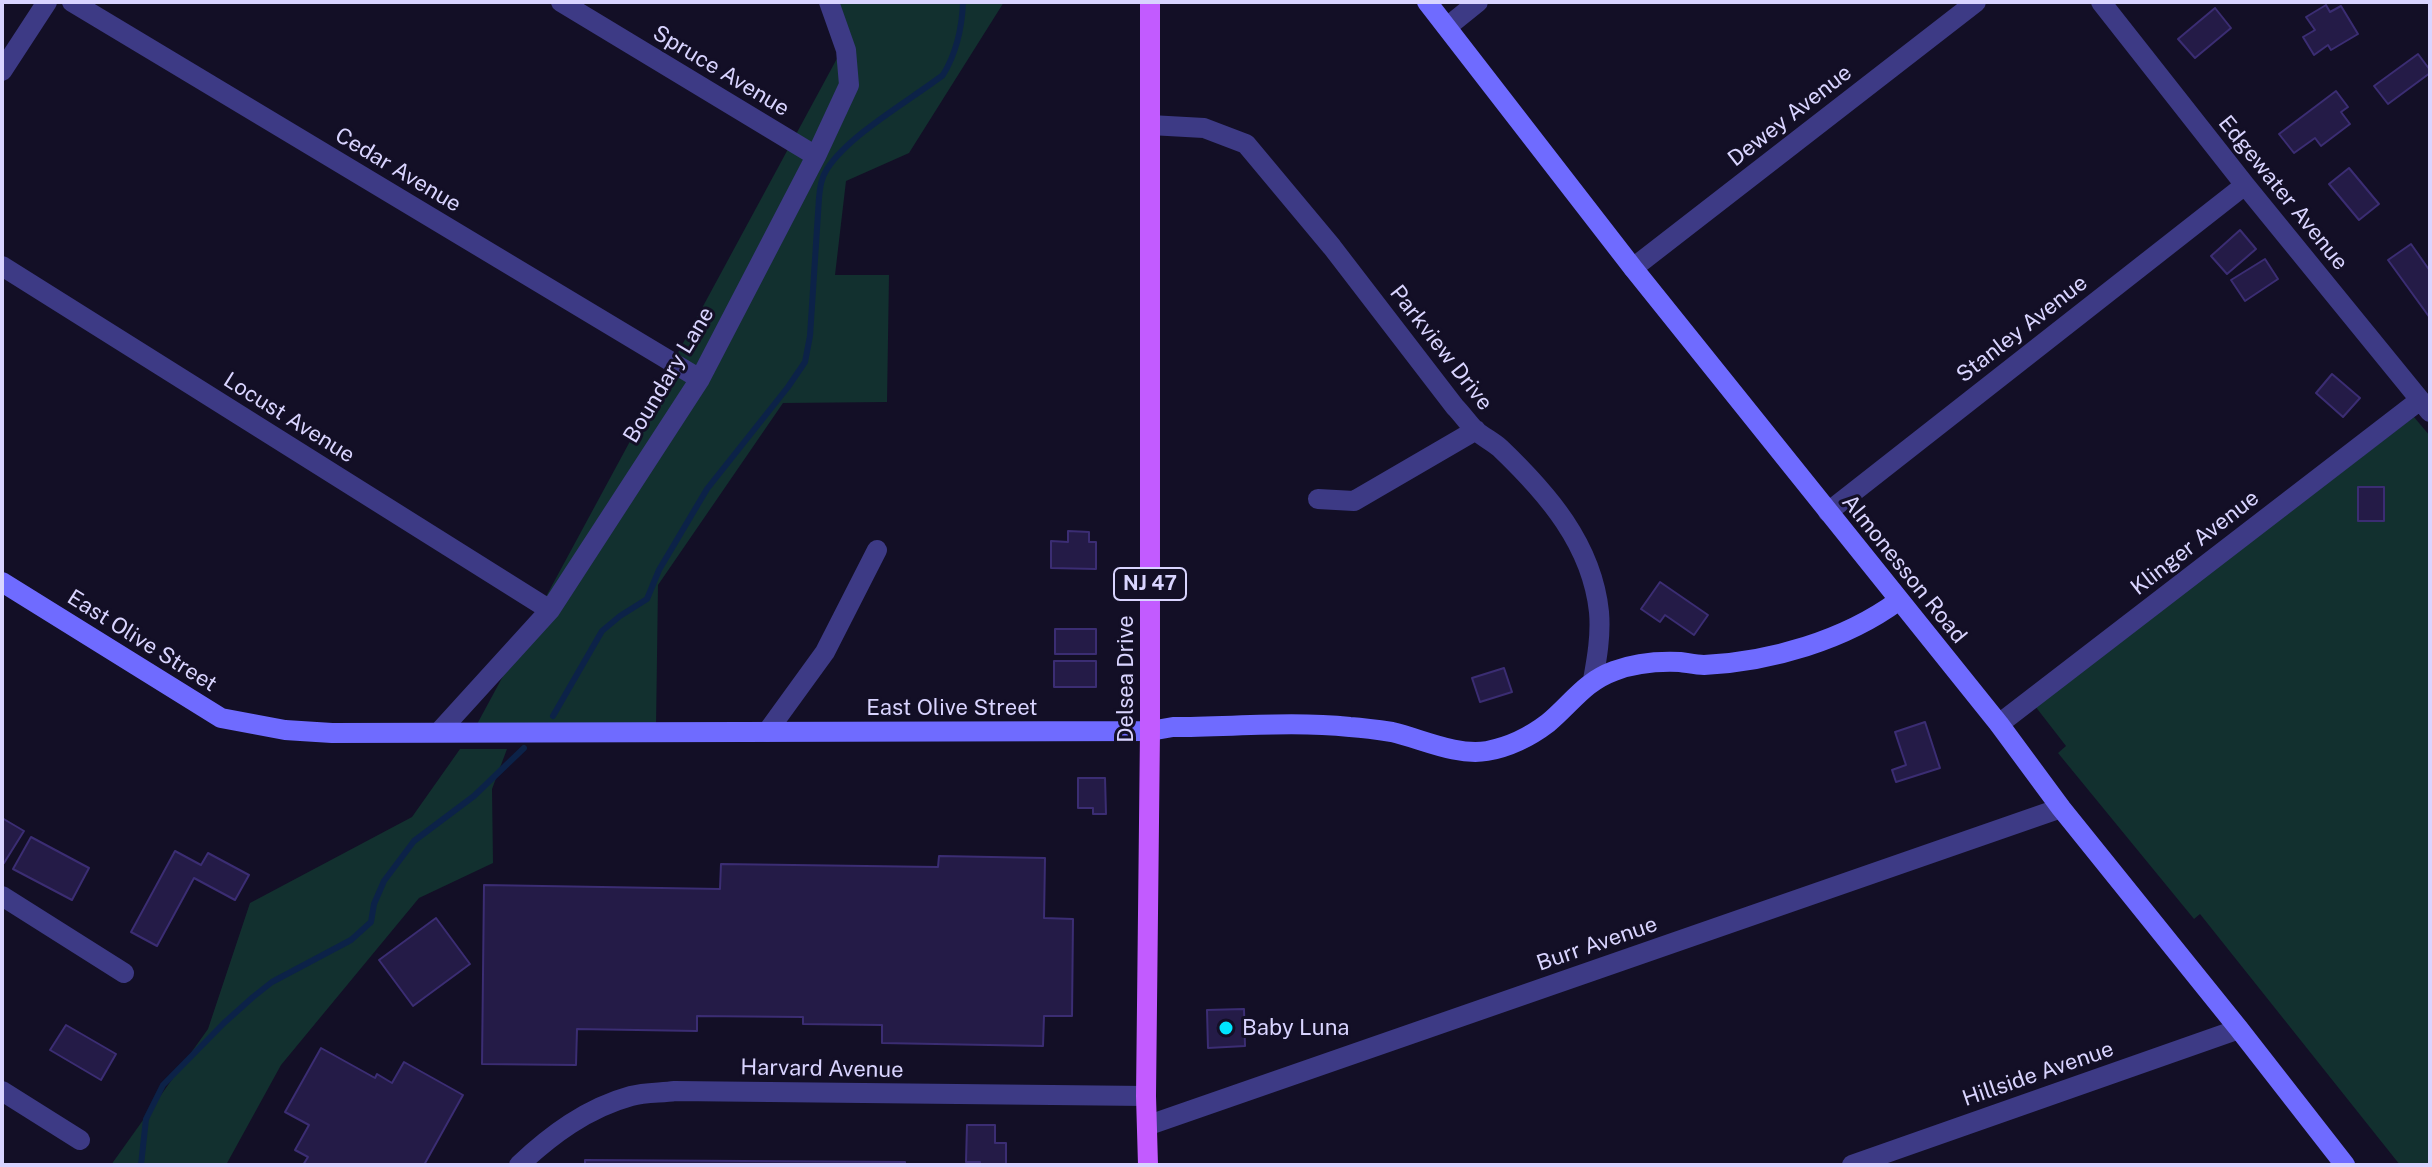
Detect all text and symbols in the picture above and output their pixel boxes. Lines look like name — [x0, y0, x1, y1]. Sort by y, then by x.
street label: Spruce Avenue — [648, 20, 794, 122]
street label: Dewey Avenue — [1723, 60, 1857, 172]
street label: Edgewater Avenue — [2213, 110, 2353, 276]
street label: Cedar Avenue — [330, 122, 466, 218]
street label: Stanley Avenue — [1951, 270, 2093, 388]
street label: Parkview Drive — [1384, 280, 1498, 416]
street label: Boundary Lane — [618, 302, 720, 448]
street label: Locust Avenue — [219, 367, 359, 469]
street label: Klinger Avenue — [2126, 485, 2264, 601]
street label: Almonesson Road — [1836, 489, 1972, 649]
road number: NJ 47 — [1114, 568, 1186, 600]
street label: East Olive Street — [62, 584, 222, 698]
street label: Delsea Drive — [1113, 615, 1139, 743]
street label: East Olive Street — [866, 695, 1038, 721]
street label: Burr Avenue — [1533, 911, 1661, 977]
place label: Baby Luna — [1242, 1015, 1349, 1041]
marker: Baby Luna — [1217, 1019, 1235, 1037]
street label: Hillside Avenue — [1959, 1036, 2117, 1112]
street label: Harvard Avenue — [740, 1054, 904, 1084]

